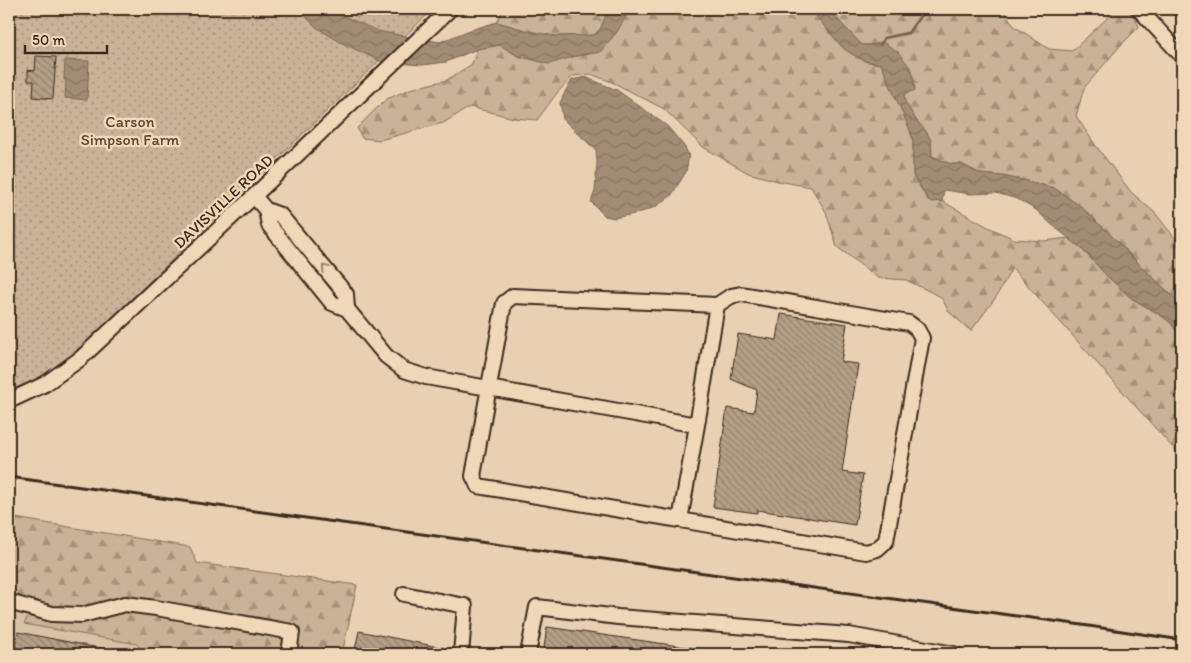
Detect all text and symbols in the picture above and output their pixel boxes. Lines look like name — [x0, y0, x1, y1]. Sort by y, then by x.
scale bar — [25, 22, 108, 54]
text: 50 m — [32, 31, 65, 49]
park label: Carson Simpson Farm — [81, 112, 180, 149]
street label: DAVISVILLE ROAD — [170, 150, 277, 252]
one-way arrow — [322, 265, 330, 274]

